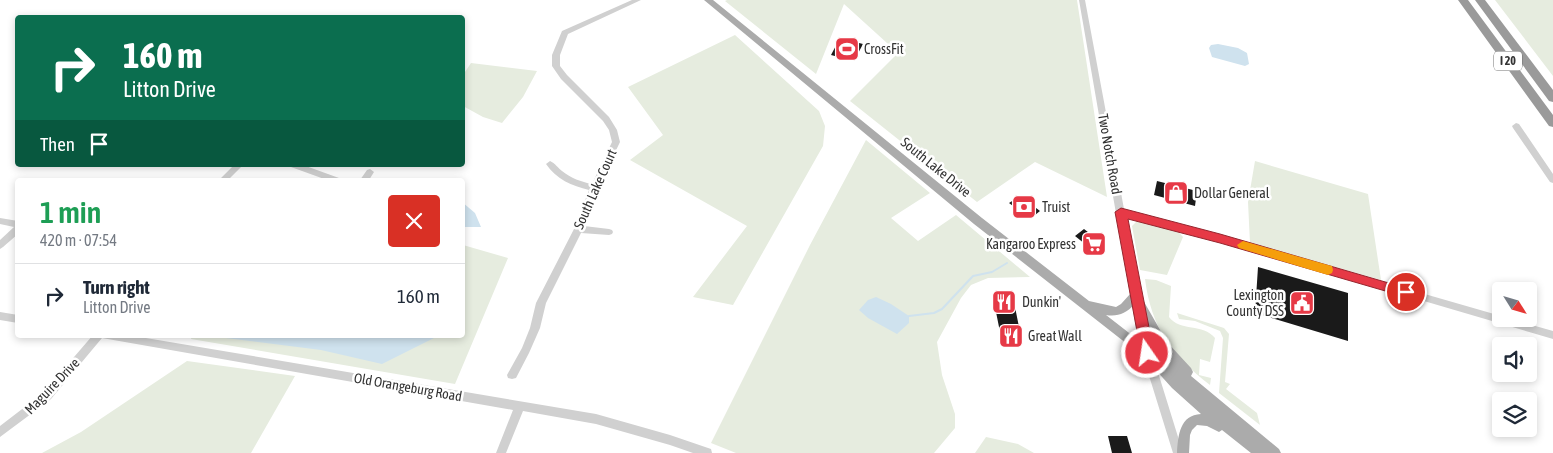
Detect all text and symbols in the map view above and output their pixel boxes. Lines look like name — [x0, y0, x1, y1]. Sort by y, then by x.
icon: right — [40, 35, 105, 100]
text: 160 m — [123, 35, 202, 75]
sports icon: CrossFit — [834, 36, 860, 62]
place label: CrossFit — [864, 41, 904, 57]
road number: I 20 — [1494, 51, 1522, 70]
text: Litton Drive — [123, 76, 216, 102]
street label: Two Notch Road — [1095, 112, 1125, 196]
icon: arrive — [85, 130, 113, 158]
text: Then — [40, 133, 75, 155]
street label: South Lake Drive — [898, 134, 974, 200]
street label: South Lake Court — [570, 147, 620, 231]
shop icon: Dollar General — [1163, 180, 1189, 206]
place label: Dollar General — [1194, 185, 1270, 201]
bank icon: Truist — [1011, 194, 1037, 220]
text: 1 min — [40, 195, 101, 229]
button: close — [388, 195, 440, 247]
place label: Truist — [1042, 199, 1070, 215]
text: 420 m · 07:54 — [40, 231, 117, 249]
supermarket icon: Kangaroo Express — [1081, 231, 1107, 257]
place label: Kangaroo Express — [986, 236, 1076, 252]
pin — [1385, 271, 1427, 313]
text: Turn right — [83, 276, 150, 298]
icon: arrive — [1392, 278, 1420, 306]
icon: right — [40, 282, 68, 310]
north arrow — [1492, 282, 1538, 328]
map controls — [1492, 282, 1537, 437]
text: 160 m — [397, 285, 440, 307]
place label: Lexington County DSS — [1226, 287, 1284, 319]
restaurant icon: Dunkin' — [991, 289, 1017, 315]
public building icon: Lexington County DSS — [1289, 290, 1315, 316]
place label: Dunkin' — [1022, 294, 1061, 310]
text: Litton Drive — [83, 298, 150, 316]
restaurant icon: Great Wall — [998, 323, 1024, 349]
position arrow — [1120, 326, 1172, 378]
place label: Great Wall — [1028, 328, 1082, 344]
button: sound — [1492, 337, 1537, 382]
street label: Maguire Drive — [21, 355, 83, 417]
street label: Old Orangeburg Road — [353, 370, 463, 404]
button: layers — [1492, 392, 1537, 437]

